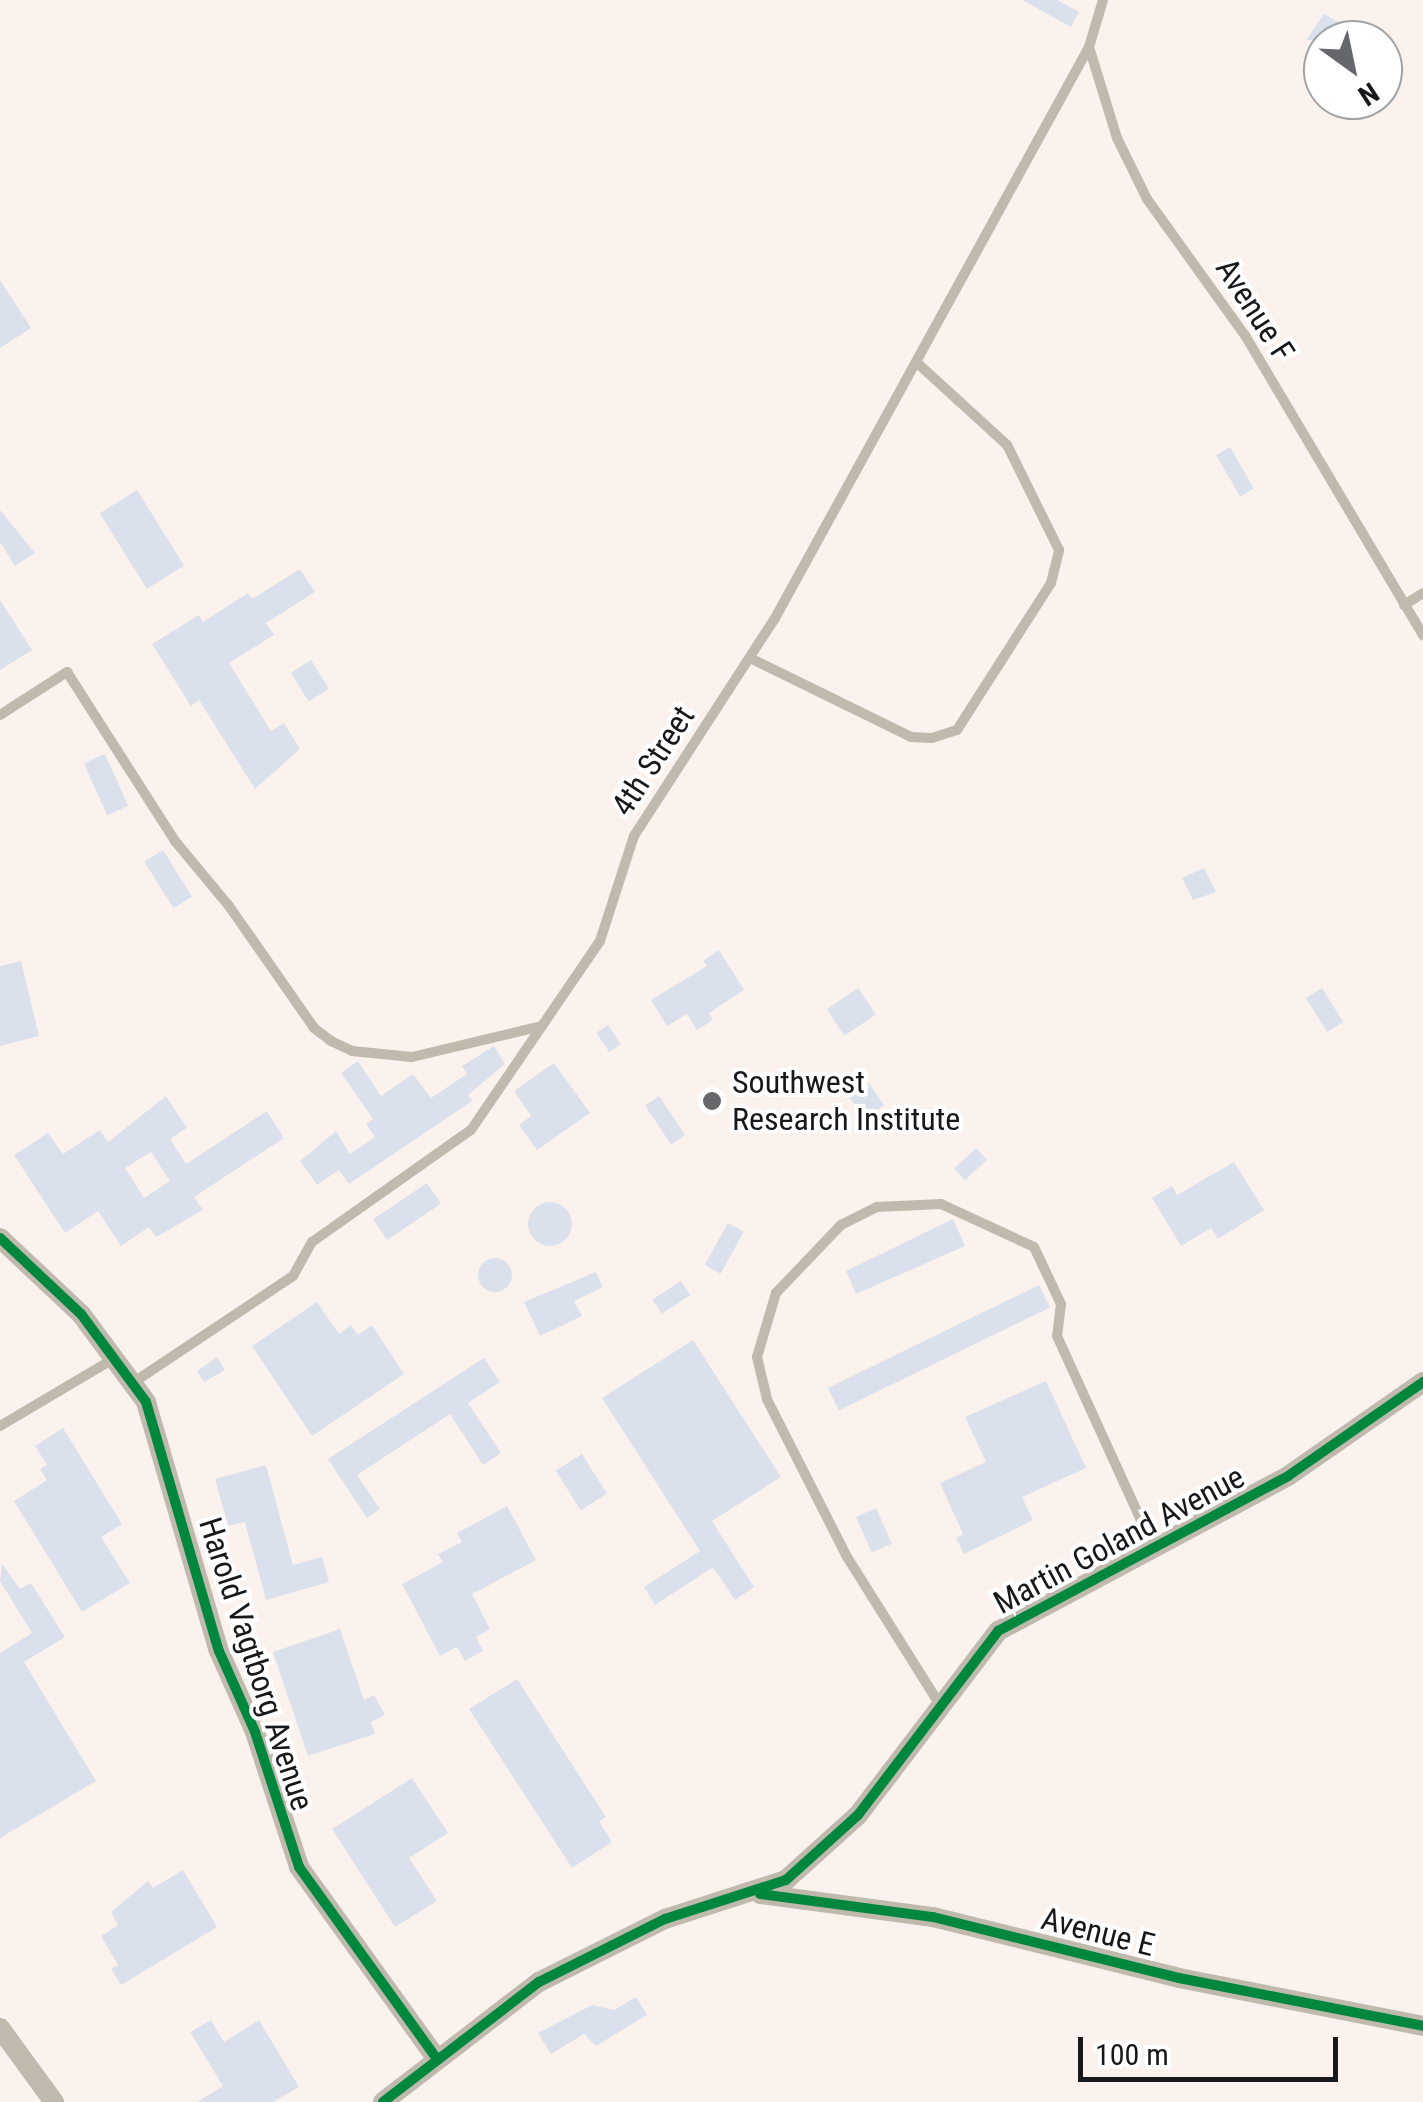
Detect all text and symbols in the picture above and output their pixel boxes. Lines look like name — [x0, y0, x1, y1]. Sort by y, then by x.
north arrow — [1303, 20, 1403, 120]
text: N — [1352, 75, 1385, 112]
street label: Avenue F — [1208, 251, 1302, 369]
street label: 4th Street — [603, 699, 703, 823]
place label: Southwest Research Institute — [732, 1064, 960, 1139]
marker: Southwest Research Institute — [701, 1090, 723, 1112]
street label: Martin Goland Avenue — [987, 1458, 1251, 1622]
street label: Harold Vagtborg Avenue — [191, 1513, 321, 1815]
street label: Avenue E — [1037, 1899, 1159, 1965]
scale bar — [1083, 2017, 1343, 2079]
text: 100 m — [1095, 2037, 1169, 2072]

